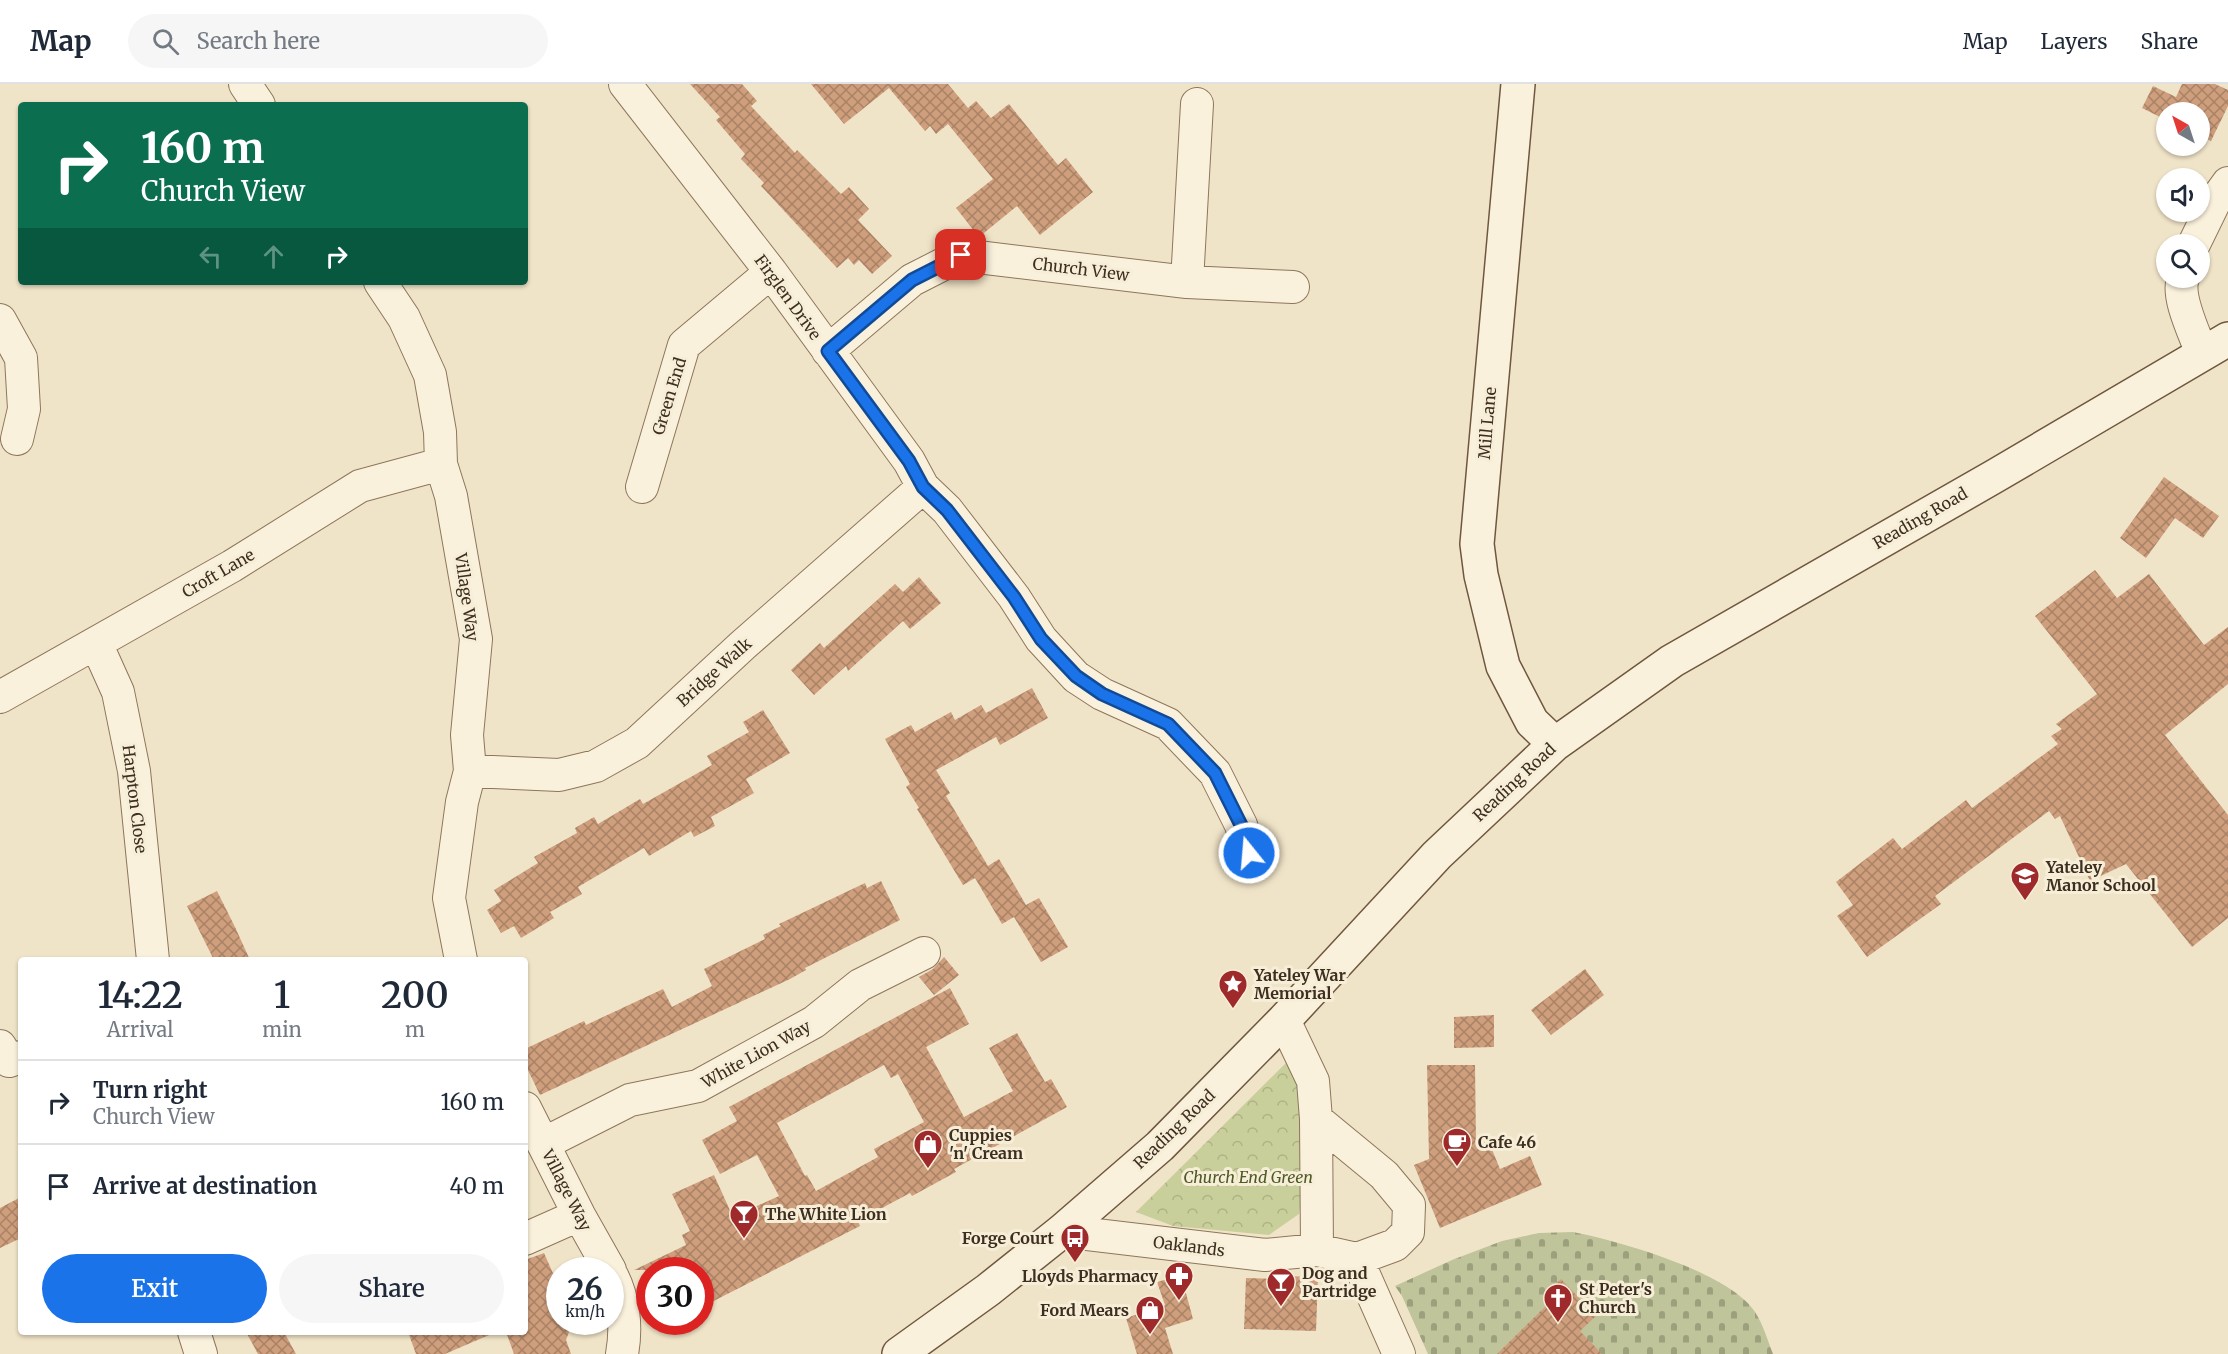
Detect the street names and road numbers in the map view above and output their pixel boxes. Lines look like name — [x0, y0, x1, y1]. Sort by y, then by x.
street label: Firglen Drive — [750, 251, 826, 343]
street label: Church View — [1032, 253, 1131, 285]
street label: Green End — [648, 355, 690, 437]
street label: Mill Lane — [1474, 386, 1500, 460]
street label: Reading Road — [1869, 483, 1971, 553]
street label: Croft Lane — [178, 544, 258, 602]
street label: Village Way — [451, 551, 483, 643]
street label: Bridge Walk — [673, 633, 756, 711]
street label: Reading Road — [1469, 738, 1560, 825]
street label: Harpton Close — [118, 744, 152, 854]
street label: White Lion Way — [697, 1016, 815, 1093]
street label: Reading Road — [1129, 1085, 1219, 1173]
street label: Village Way — [537, 1145, 596, 1235]
street label: Oaklands — [1152, 1232, 1226, 1260]

